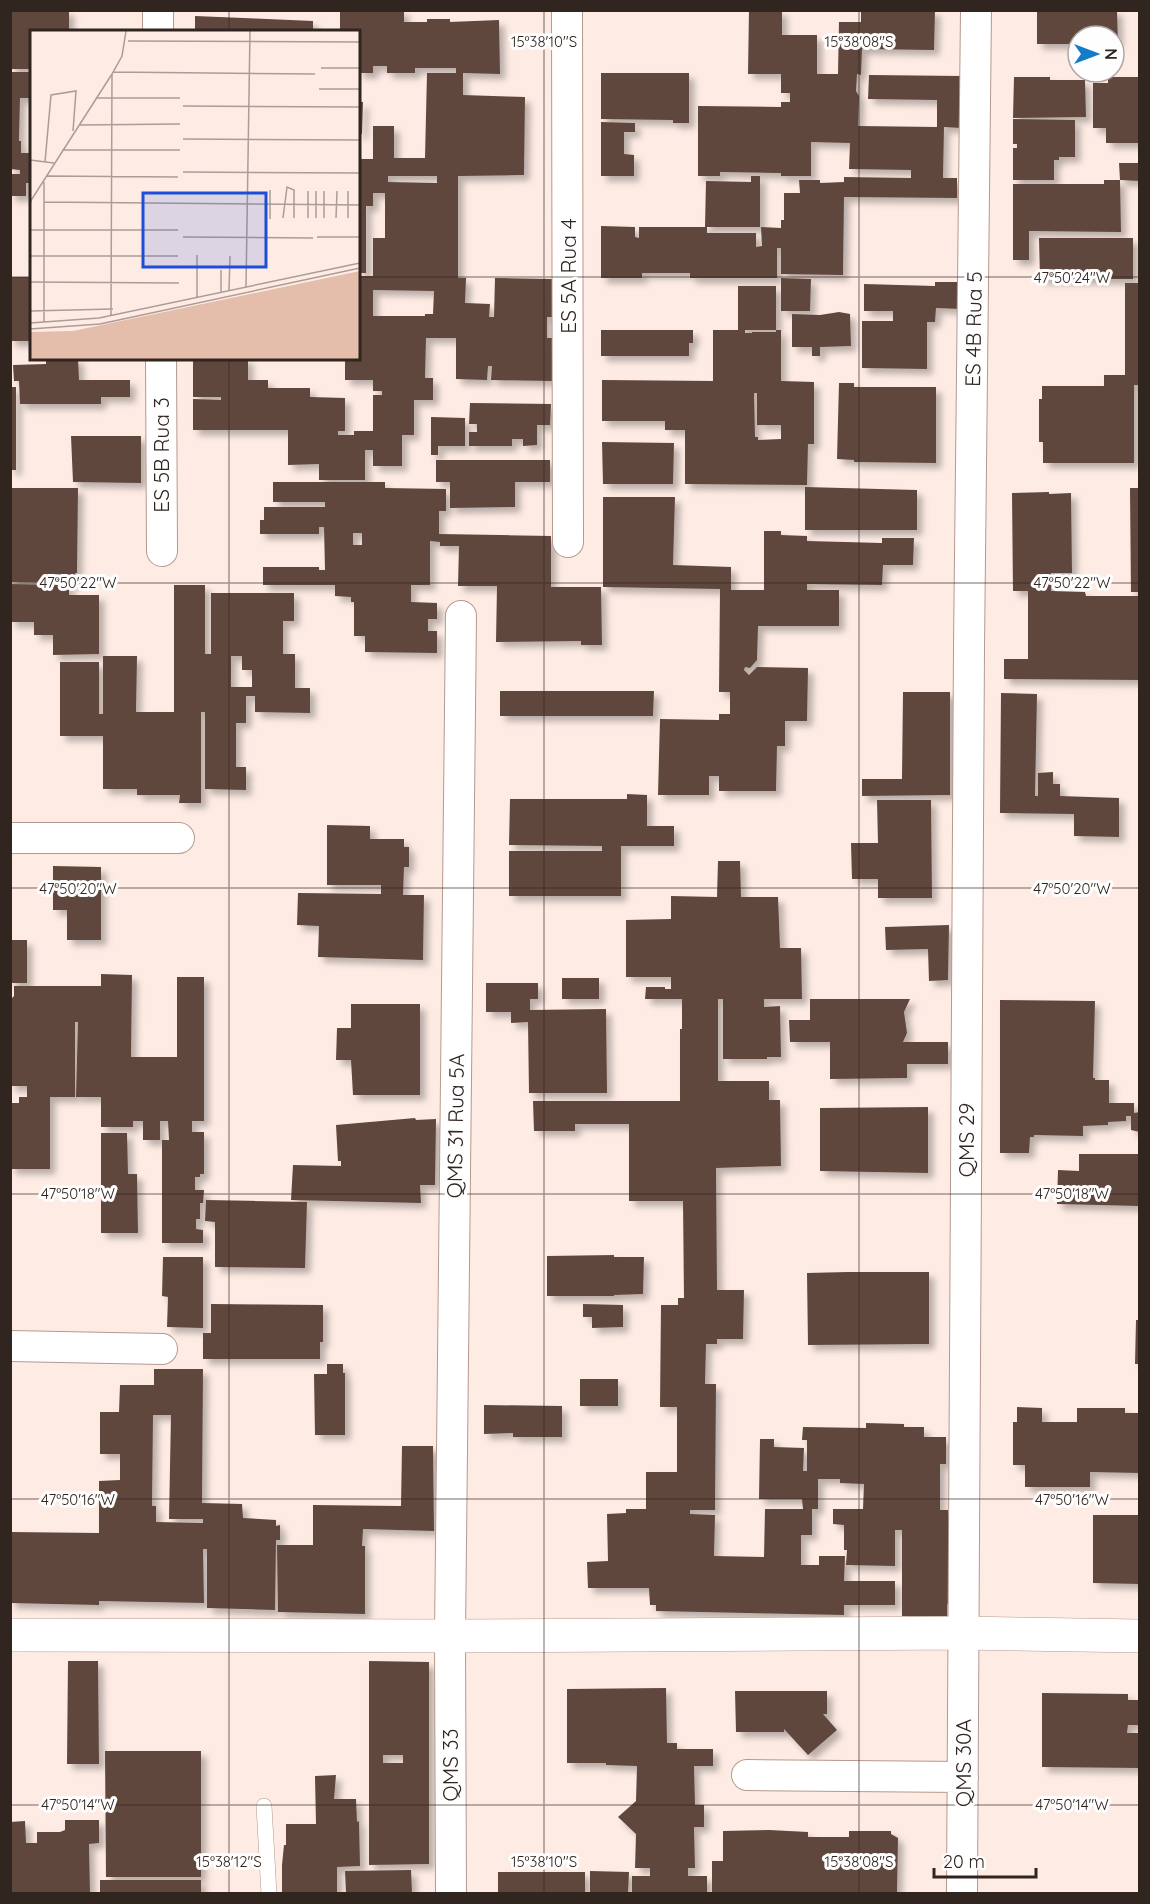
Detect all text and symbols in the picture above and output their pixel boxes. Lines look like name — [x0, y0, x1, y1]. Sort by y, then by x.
north arrow — [1066, 24, 1126, 84]
inset map — [30, 30, 360, 360]
text: 15°38'10"S — [511, 32, 577, 51]
text: 15°38'08"S — [825, 32, 893, 51]
text: N — [1101, 48, 1121, 60]
street label: ES 5A Rua 4 — [555, 218, 581, 334]
text: 47°50'24"W — [1034, 268, 1111, 287]
street label: ES 4B Rua 5 — [959, 271, 987, 387]
street label: ES 5B Rua 3 — [148, 397, 174, 513]
text: 47°50'22"W — [40, 573, 117, 592]
text: 47°50'22"W — [1034, 573, 1111, 592]
text: 47°50'20"W — [39, 879, 117, 898]
text: 47°50'20"W — [1033, 879, 1111, 898]
street label: QMS 31 Rua 5A — [441, 1053, 469, 1199]
street label: QMS 29 — [953, 1103, 979, 1177]
text: 47°50'18"W — [41, 1184, 116, 1203]
text: 47°50'18"W — [1035, 1184, 1110, 1203]
text: 47°50'16"W — [41, 1490, 115, 1509]
text: 47°50'16"W — [1035, 1490, 1109, 1509]
street label: QMS 30A — [950, 1719, 976, 1807]
street label: QMS 33 — [437, 1728, 463, 1802]
text: 47°50'14"W — [41, 1795, 115, 1814]
text: 47°50'14"W — [1035, 1795, 1109, 1814]
scale bar — [934, 1841, 1036, 1879]
text: 20 m — [943, 1850, 985, 1873]
text: 15°38'12"S — [196, 1852, 262, 1871]
text: 15°38'10"S — [511, 1852, 577, 1871]
text: 15°38'08"S — [825, 1852, 893, 1871]

